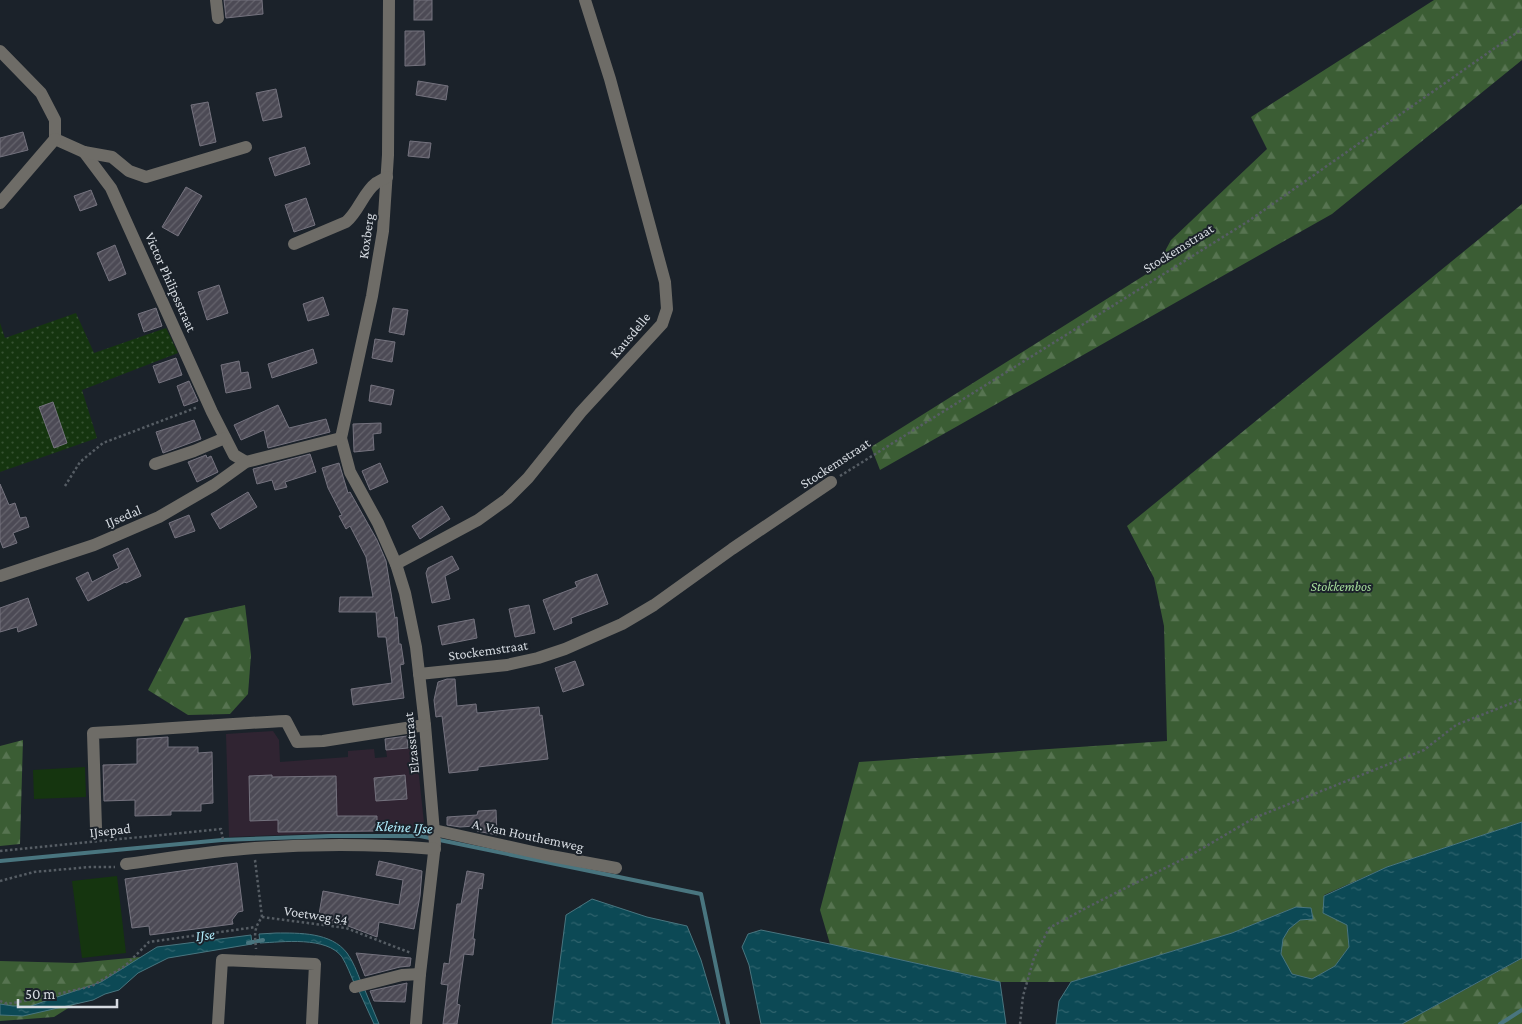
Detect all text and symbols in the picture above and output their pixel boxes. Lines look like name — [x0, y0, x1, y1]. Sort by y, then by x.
street label: Koxberg — [355, 212, 377, 260]
street label: Stockemstraat — [1140, 220, 1217, 276]
street label: Victor Philipsstraat — [142, 230, 200, 335]
street label: Kausdelle — [606, 309, 654, 361]
street label: Stockemstraat — [797, 434, 873, 492]
street label: IJsedal — [103, 501, 144, 531]
park label: Stokkembos — [1311, 578, 1372, 594]
street label: Stockemstraat — [447, 636, 529, 664]
street label: Elzasstraat — [400, 711, 422, 774]
street label: A. Van Houthemweg — [471, 815, 586, 855]
water label: Kleine IJse — [375, 818, 433, 838]
street label: IJsepad — [89, 820, 132, 840]
street label: Voetweg 54 — [283, 902, 349, 928]
water label: IJse — [194, 926, 216, 945]
scale bar — [18, 976, 116, 1008]
text: 50 m — [25, 986, 55, 1002]

